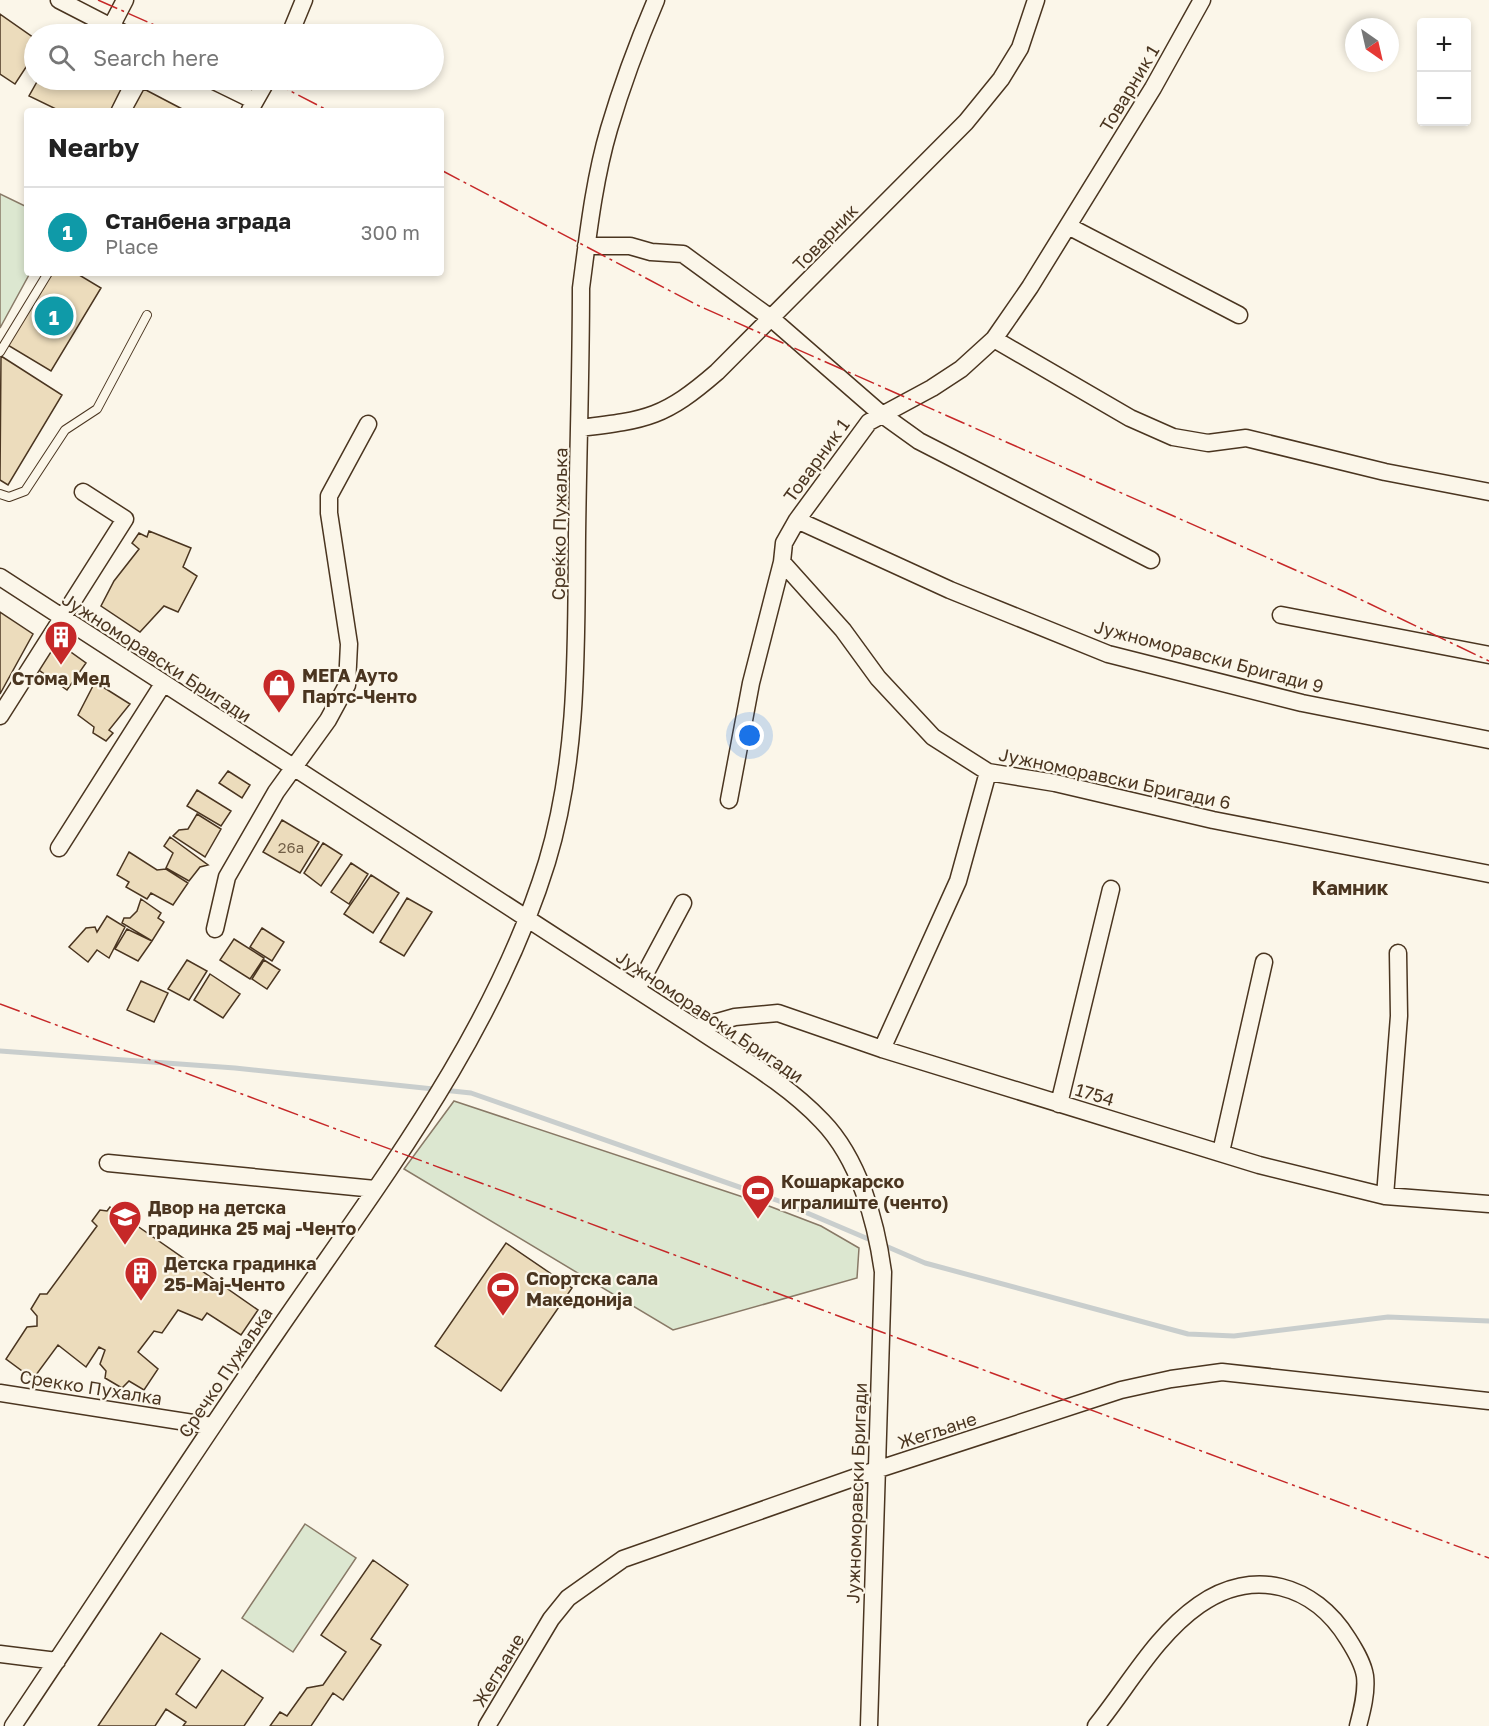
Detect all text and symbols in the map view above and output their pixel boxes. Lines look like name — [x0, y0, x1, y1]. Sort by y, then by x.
north arrow — [1345, 18, 1399, 72]
map controls — [1417, 18, 1471, 126]
button: + — [1417, 18, 1471, 72]
search box — [24, 24, 444, 90]
street label: Товарник 1 — [1095, 40, 1164, 135]
icon: search — [45, 41, 78, 74]
text: Search here — [93, 44, 219, 71]
button: − — [1417, 72, 1471, 126]
text: Nearby — [48, 132, 139, 163]
street label: Товарник — [788, 199, 862, 275]
text: Станбена зграда — [105, 207, 291, 234]
text: 1 — [62, 220, 73, 244]
text: 300 m — [361, 220, 420, 244]
text: Place — [105, 234, 158, 258]
pin: 1 — [34, 294, 74, 338]
street label: Товарник 1 — [779, 414, 854, 506]
street label: Среќко Пужаљка — [547, 447, 571, 601]
street label: Јужноморавски Бригади — [58, 588, 256, 726]
street label: Јужноморавски Бригади 9 — [1092, 615, 1326, 697]
building icon: Стома Мед — [43, 619, 79, 666]
place label: МЕГА Ауто Партс-Ченто — [302, 664, 417, 707]
place label: Стома Мед — [12, 667, 110, 689]
shop icon: МЕГА Ауто Партс-Ченто — [261, 667, 297, 714]
your location — [735, 721, 764, 750]
street label: Јужноморавски Бригади 6 — [997, 743, 1233, 813]
house number: 26а — [278, 838, 304, 856]
district label: Камник — [1312, 875, 1389, 899]
street label: Јужноморавски Бригади — [612, 945, 808, 1087]
street label: 1754 — [1073, 1078, 1117, 1110]
place label: Кошаркарско игралиште (ченто) — [781, 1170, 949, 1213]
sports icon: Кошаркарско игралиште (ченто) — [740, 1173, 776, 1220]
place label: Двор на детска градинка 25 мај -Ченто — [148, 1196, 356, 1239]
school or university icon: Двор на детска градинка 25 мај -Ченто — [107, 1199, 143, 1246]
place label: Детска градинка 25-Мај-Ченто — [164, 1252, 316, 1295]
building icon: Детска градинка 25-Мај-Ченто — [123, 1255, 159, 1302]
place label: Спортска сала Македонија — [526, 1267, 658, 1310]
sports icon: Спортска сала Македонија — [485, 1270, 521, 1317]
street label: Сречко Пужаљка — [173, 1303, 277, 1441]
street label: Срекко Пухалка — [18, 1365, 164, 1409]
street label: Јужноморавски Бригади — [841, 1382, 871, 1604]
street label: Жегљане — [895, 1407, 979, 1453]
street label: Жегљане — [468, 1629, 528, 1711]

